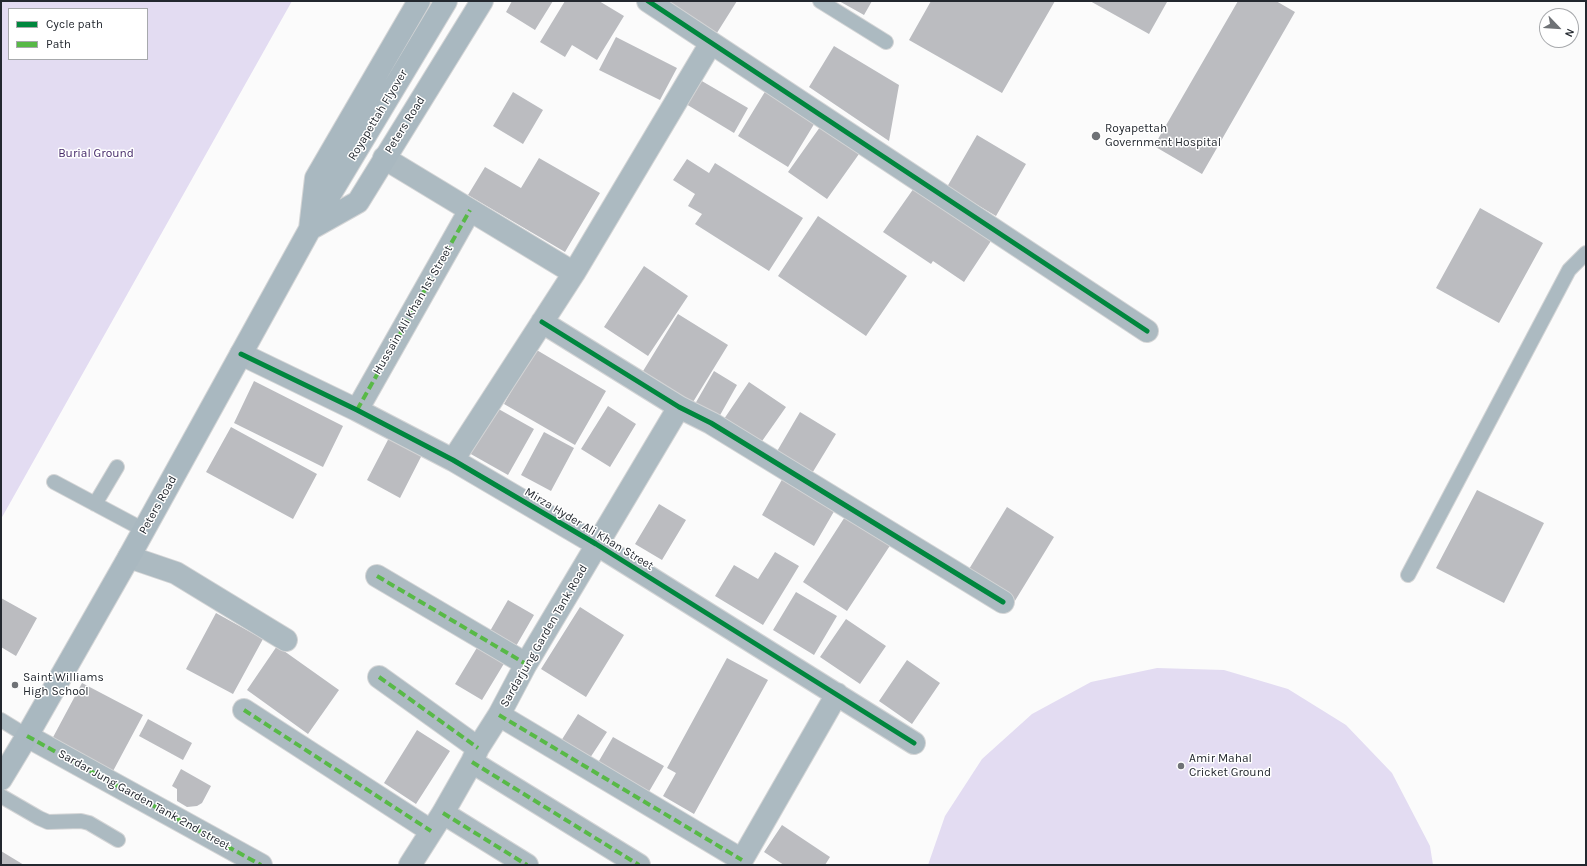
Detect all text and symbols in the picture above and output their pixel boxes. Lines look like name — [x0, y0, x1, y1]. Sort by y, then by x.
legend — [8, 8, 148, 60]
north arrow — [1539, 8, 1579, 48]
text: Cycle path — [46, 17, 103, 31]
text: N — [1562, 27, 1577, 39]
text: Path — [46, 37, 71, 51]
street label: Royapettah Flyover — [345, 67, 411, 163]
street label: Peters Road — [382, 94, 428, 156]
place label: Royapettah Government Hospital — [1105, 122, 1221, 150]
marker: Royapettah Government Hospital — [1090, 130, 1102, 142]
park label: Burial Ground — [58, 147, 134, 161]
street label: Hussain Ali Khan 1st Street — [370, 243, 456, 377]
street label: Peters Road — [136, 473, 180, 537]
street label: Mirza Hyder Ali Khan Street — [522, 485, 656, 573]
street label: Sardarjung Garden Tank Road — [497, 562, 591, 710]
place label: Saint Williams High School — [23, 671, 104, 699]
marker: Saint Williams High School — [10, 680, 20, 690]
street label: Sardar Jung Garden Tank 2nd street — [55, 747, 233, 853]
place label: Amir Mahal Cricket Ground — [1189, 752, 1271, 780]
marker: Amir Mahal Cricket Ground — [1176, 761, 1186, 771]

